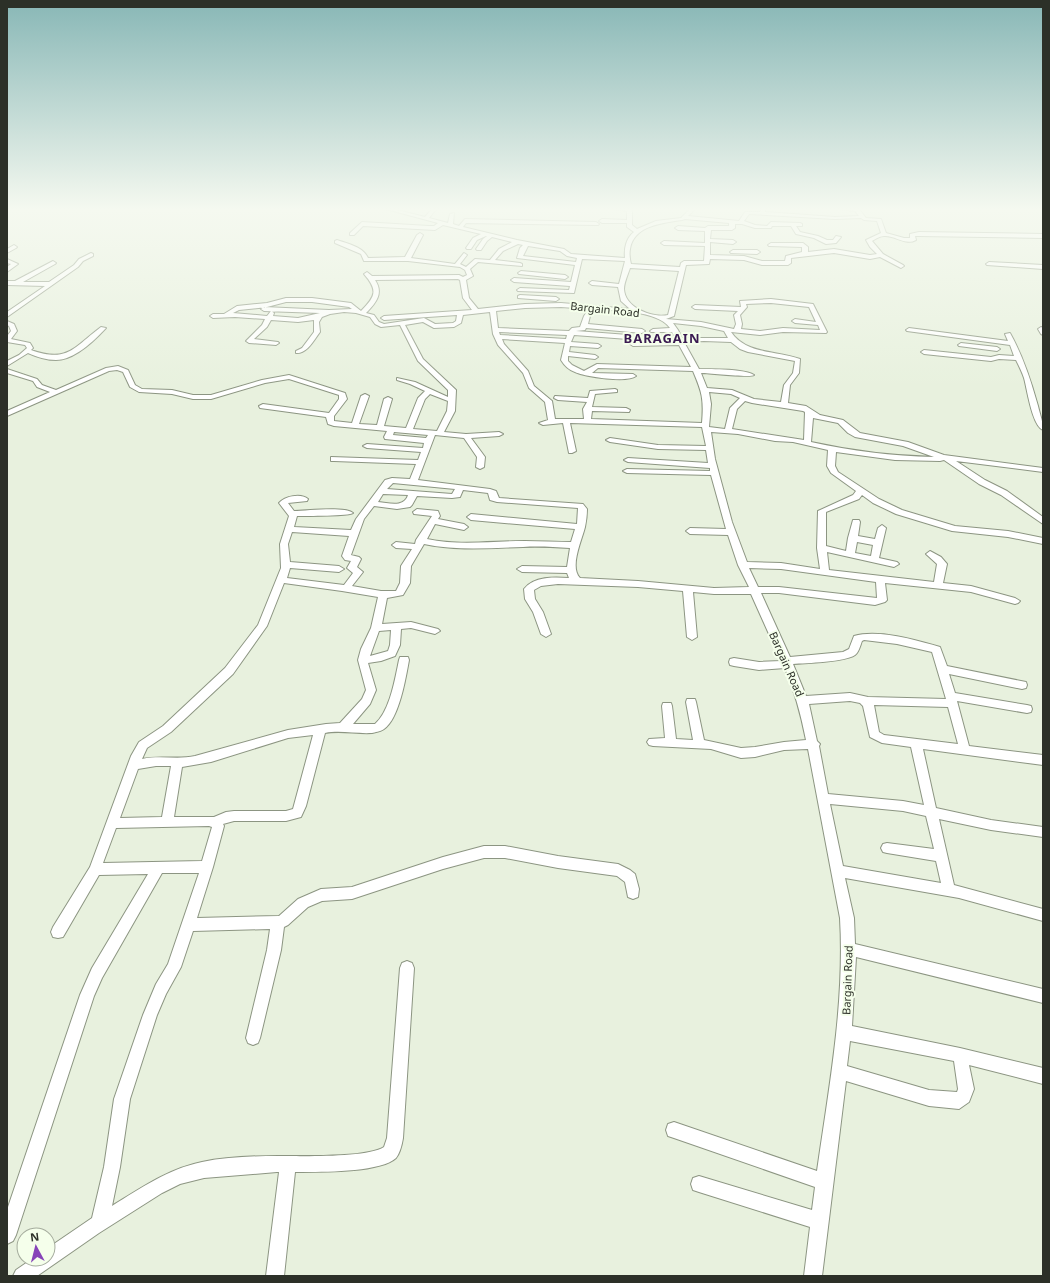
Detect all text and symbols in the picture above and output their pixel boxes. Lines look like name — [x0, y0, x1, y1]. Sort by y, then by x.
street label: Bargain Road — [570, 298, 640, 320]
district label: BARAGAIN — [624, 329, 700, 347]
street label: Bargain Road — [766, 629, 808, 699]
street label: Bargain Road — [838, 945, 856, 1015]
north arrow — [16, 1227, 56, 1267]
text: N — [29, 1229, 40, 1245]

